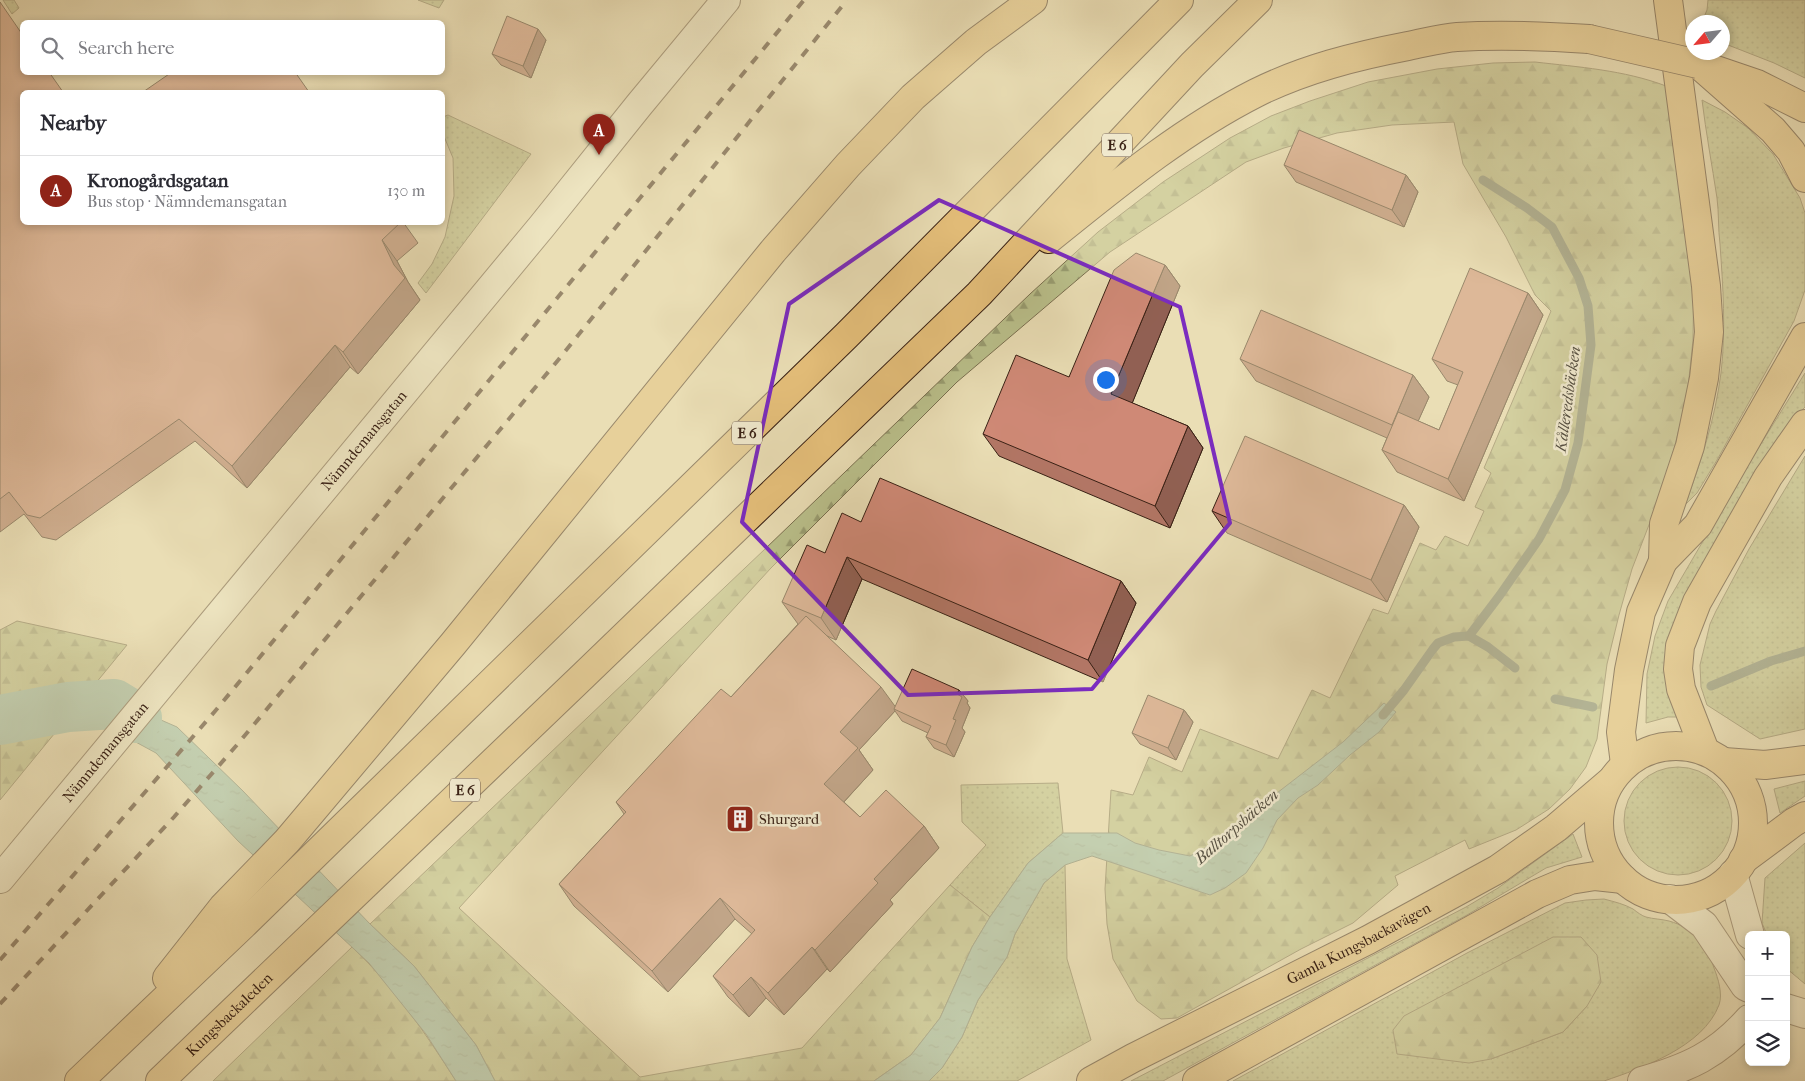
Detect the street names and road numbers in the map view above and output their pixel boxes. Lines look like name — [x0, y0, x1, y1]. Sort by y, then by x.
road number: E 6 — [1102, 134, 1132, 156]
street label: Nämndemansgatan — [317, 387, 411, 494]
road number: E 6 — [732, 422, 762, 444]
street label: Nämndemansgatan — [59, 698, 152, 806]
road number: E 6 — [450, 778, 480, 802]
street label: Gamla Kungsbackavägen — [1284, 898, 1434, 988]
street label: Kungsbackaleden — [182, 969, 277, 1060]

